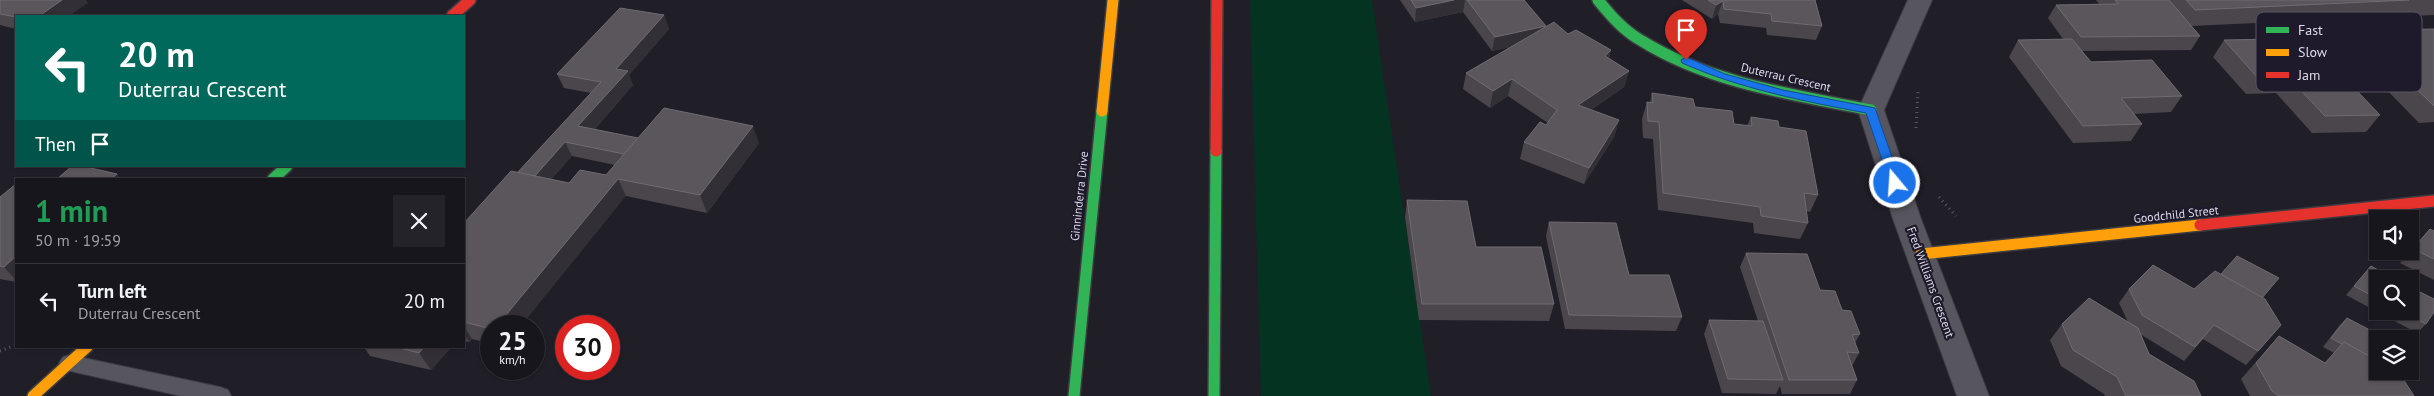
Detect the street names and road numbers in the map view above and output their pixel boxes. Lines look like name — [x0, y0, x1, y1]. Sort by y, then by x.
street label: Duterrau Crescent — [1740, 59, 1832, 95]
street label: Ginninderra Drive — [1067, 150, 1091, 242]
street label: Goodchild Street — [2133, 202, 2219, 226]
street label: Fred Williams Crescent — [1904, 225, 1958, 339]

